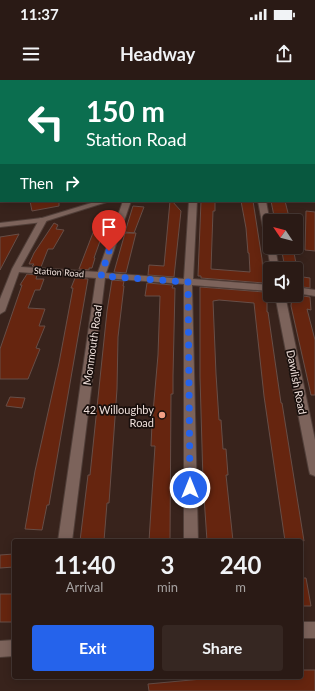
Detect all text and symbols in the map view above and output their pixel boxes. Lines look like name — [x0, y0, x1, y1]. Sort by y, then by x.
text: 11:37 — [20, 5, 59, 23]
icon: menu — [20, 43, 42, 65]
text: Headway — [120, 43, 195, 65]
icon: share — [273, 43, 295, 65]
text: 150 m — [86, 94, 165, 128]
icon: left — [20, 96, 72, 148]
text: Station Road — [86, 128, 187, 150]
icon: right — [61, 172, 83, 194]
text: Then — [20, 174, 53, 192]
pin — [92, 210, 126, 251]
north arrow — [263, 214, 303, 254]
map controls — [263, 214, 303, 302]
icon: arrive — [98, 216, 120, 238]
button: sound — [263, 262, 303, 302]
street label: Station Road — [34, 265, 84, 279]
street label: Monmouth Road — [80, 304, 104, 386]
street label: Dawlish Road — [284, 349, 310, 415]
place label: 42 Willoughby Road — [83, 403, 154, 429]
marker: 42 Willoughby Road — [157, 410, 167, 420]
position arrow — [169, 467, 211, 509]
text: 11:40 — [54, 550, 115, 579]
text: 3 — [161, 550, 175, 579]
text: 240 — [220, 550, 261, 579]
text: Arrival — [66, 579, 103, 595]
text: min — [157, 579, 178, 595]
text: m — [235, 579, 246, 595]
button: Exit — [32, 625, 154, 671]
button: Share — [162, 625, 283, 671]

